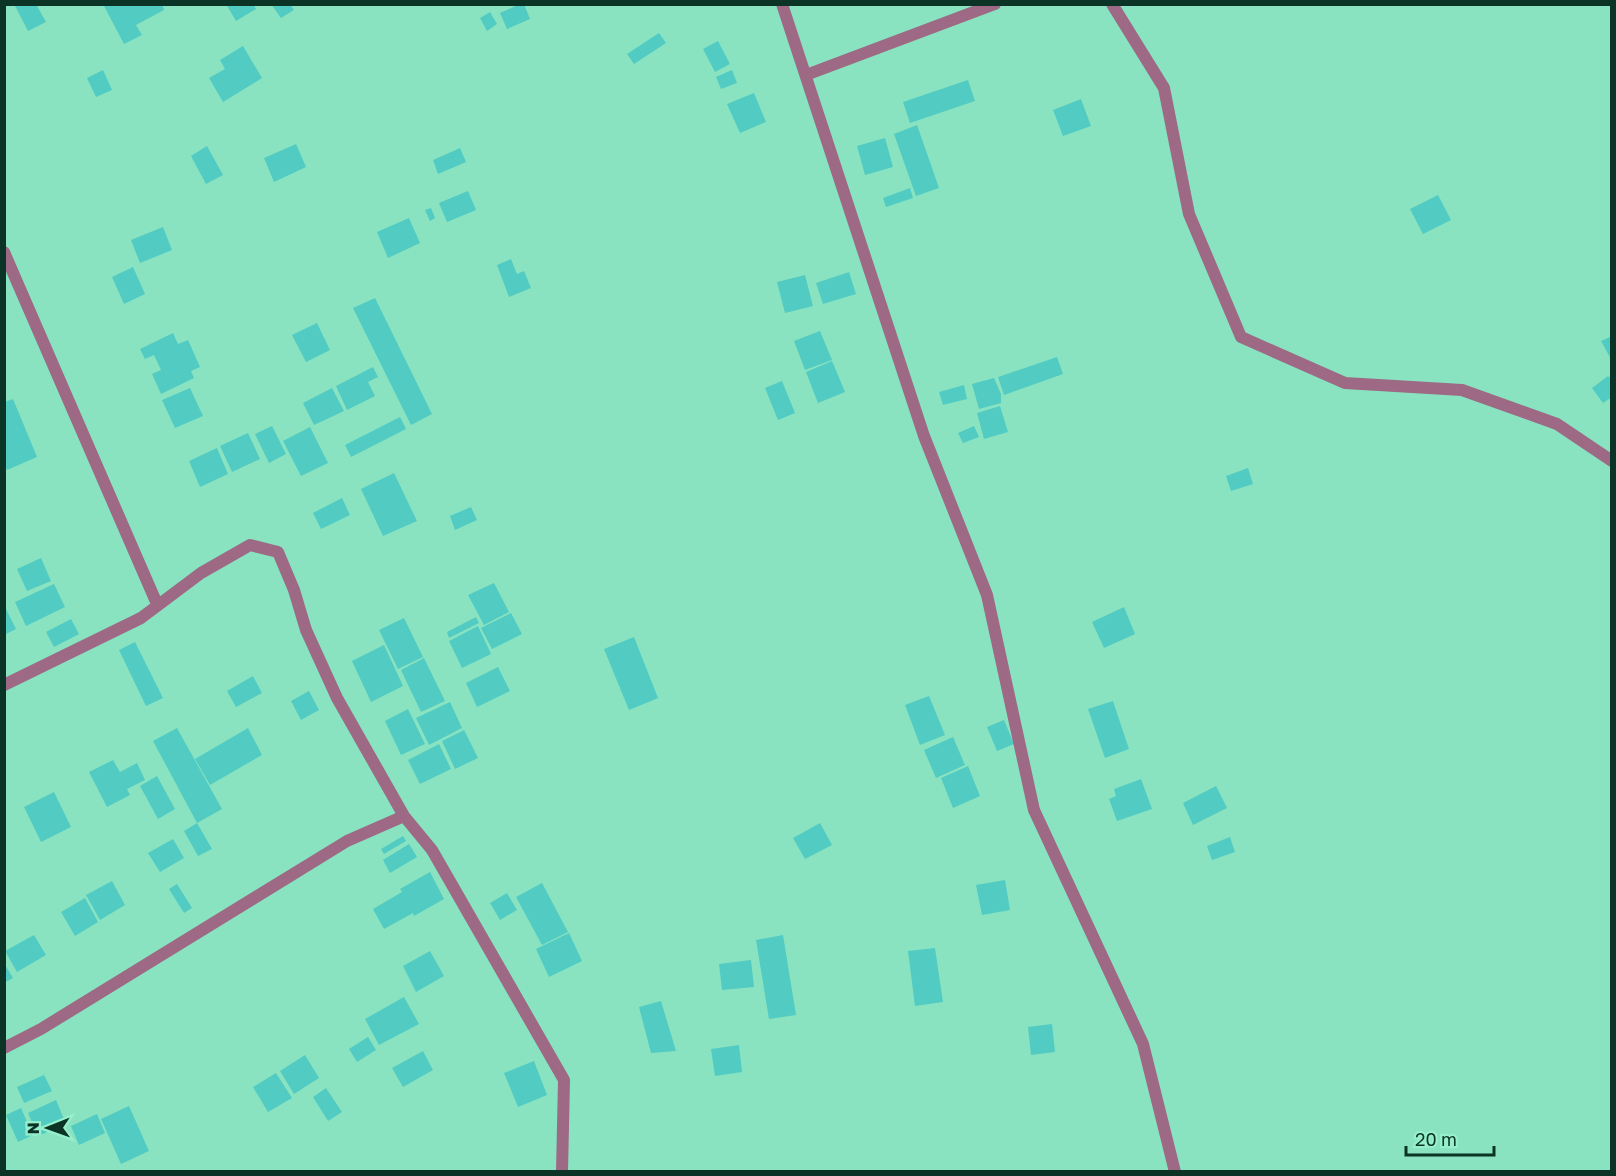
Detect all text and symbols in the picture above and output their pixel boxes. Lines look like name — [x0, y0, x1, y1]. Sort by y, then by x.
north arrow — [18, 1098, 78, 1158]
scale bar — [1406, 1119, 1494, 1157]
text: N — [23, 1122, 43, 1135]
text: 20 m — [1415, 1128, 1457, 1150]

